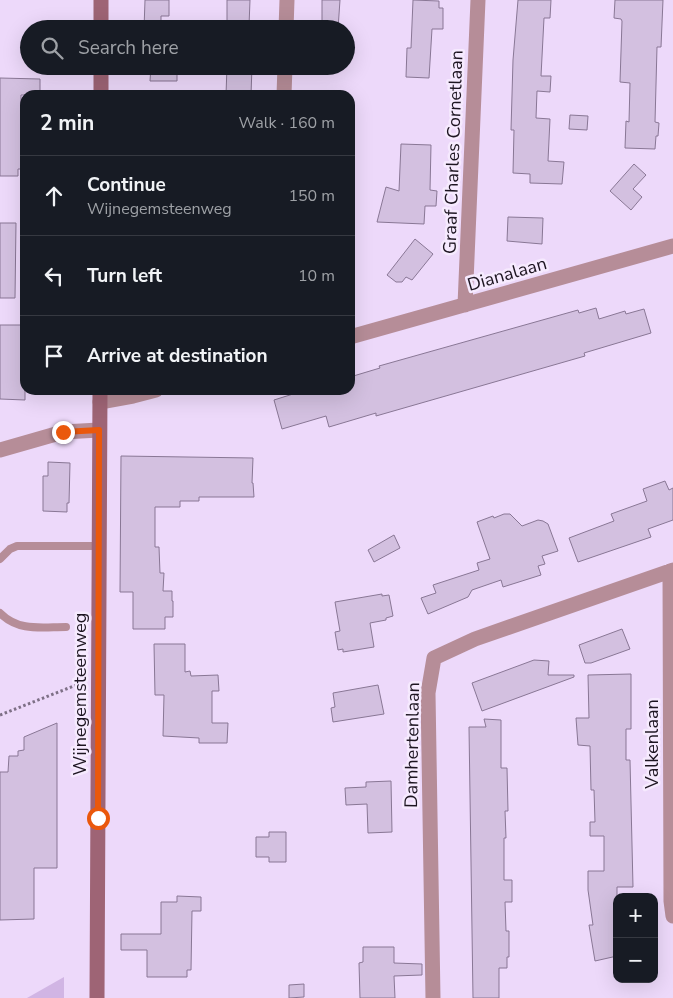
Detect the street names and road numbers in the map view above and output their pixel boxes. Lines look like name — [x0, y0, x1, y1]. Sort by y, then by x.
street label: Graaf Charles Cornetlaan — [437, 50, 469, 254]
street label: Dianalaan — [465, 251, 549, 297]
street label: Wijnegemsteenweg — [68, 613, 92, 775]
street label: Damhertenlaan — [399, 682, 425, 808]
street label: Valkenlaan — [640, 699, 664, 790]

